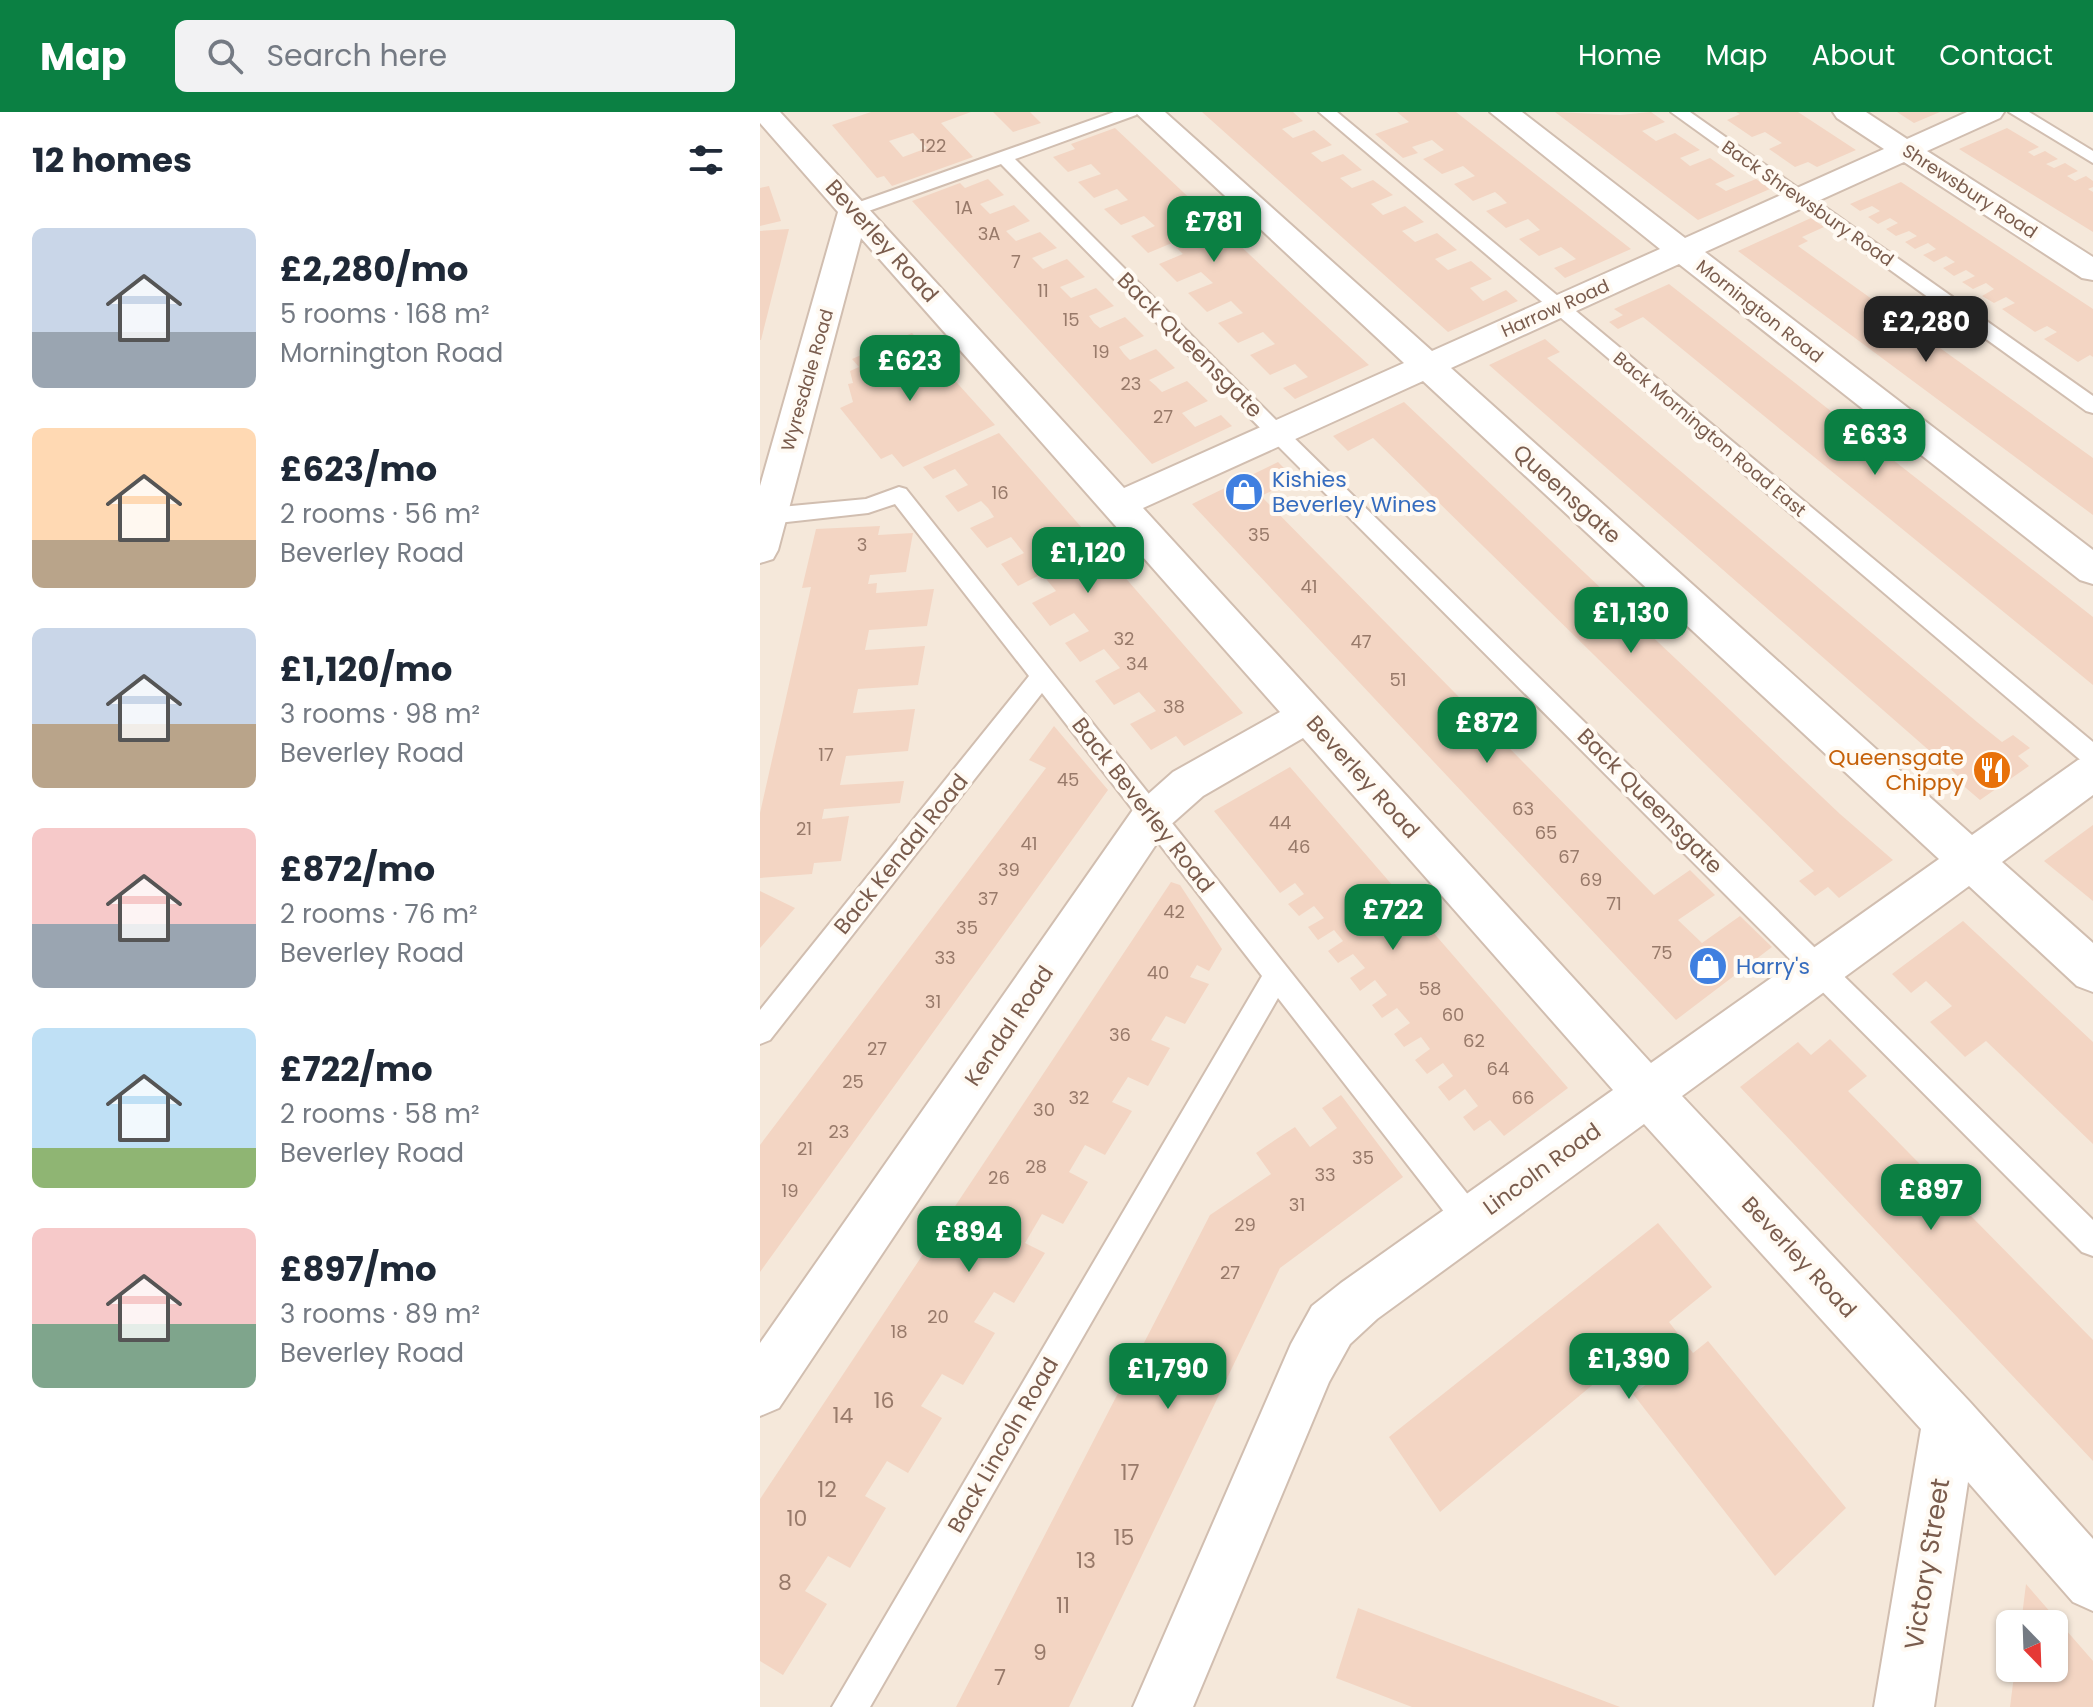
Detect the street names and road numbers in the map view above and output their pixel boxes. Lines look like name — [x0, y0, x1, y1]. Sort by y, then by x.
street label: Back Shrewsbury Road — [1717, 134, 1899, 272]
street label: Shrewsbury Road — [1898, 138, 2042, 244]
street label: Beverley Road — [818, 173, 946, 309]
street label: Mornington Road — [1691, 254, 1829, 368]
street label: Back Queensgate — [1110, 265, 1270, 425]
street label: Harrow Road — [1497, 273, 1613, 343]
street label: Wyresdale Road — [775, 306, 839, 454]
street label: Back Mornington Road East — [1608, 346, 1812, 522]
street label: Queensgate — [1506, 437, 1628, 551]
street label: Beverley Road — [1299, 709, 1427, 845]
street label: Back Beverley Road — [1065, 711, 1221, 899]
street label: Back Queensgate — [1570, 721, 1730, 881]
street label: Back Kendal Road — [827, 767, 975, 941]
street label: Kendal Road — [957, 960, 1061, 1092]
street label: Lincoln Road — [1477, 1116, 1607, 1222]
street label: Beverley Road — [1735, 1189, 1863, 1325]
street label: Back Lincoln Road — [940, 1352, 1066, 1538]
street label: Victory Street — [1896, 1476, 1958, 1652]

